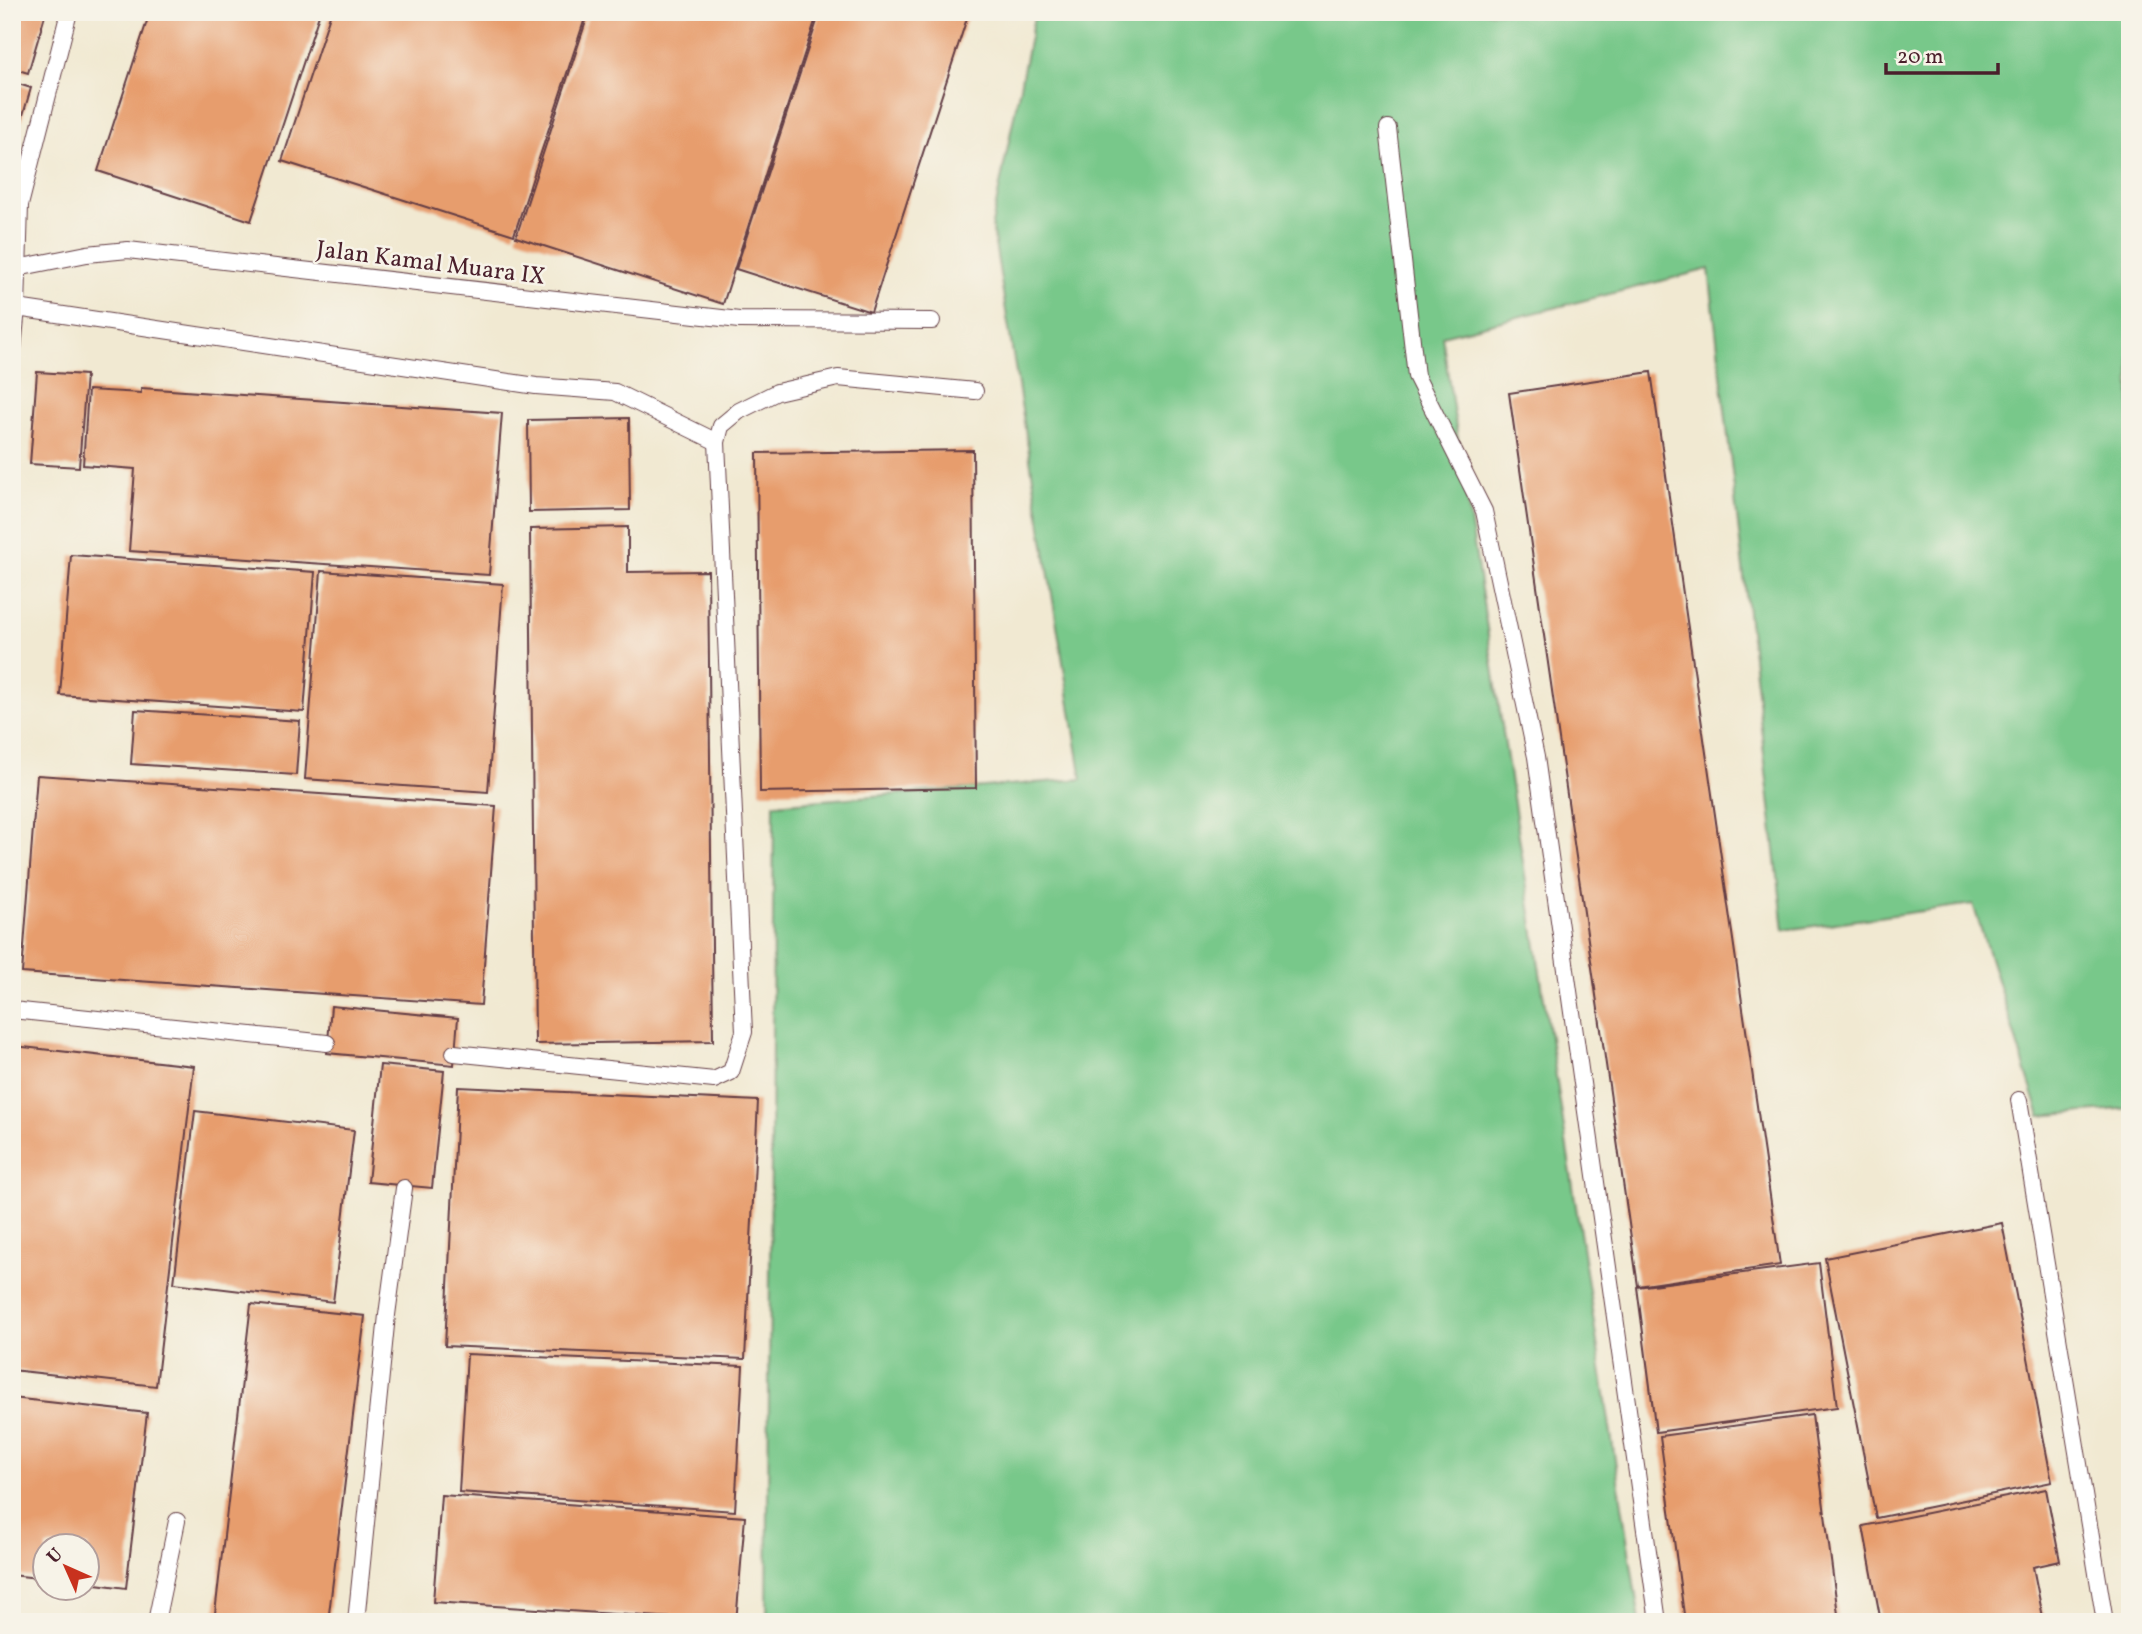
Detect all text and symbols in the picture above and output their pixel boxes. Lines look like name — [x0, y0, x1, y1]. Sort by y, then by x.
scale bar — [1886, 32, 1998, 76]
text: 20 m — [1897, 43, 1943, 72]
street label: Jalan Kamal Muara IX — [314, 233, 547, 295]
north arrow — [32, 1532, 102, 1602]
text: U — [42, 1543, 69, 1570]

